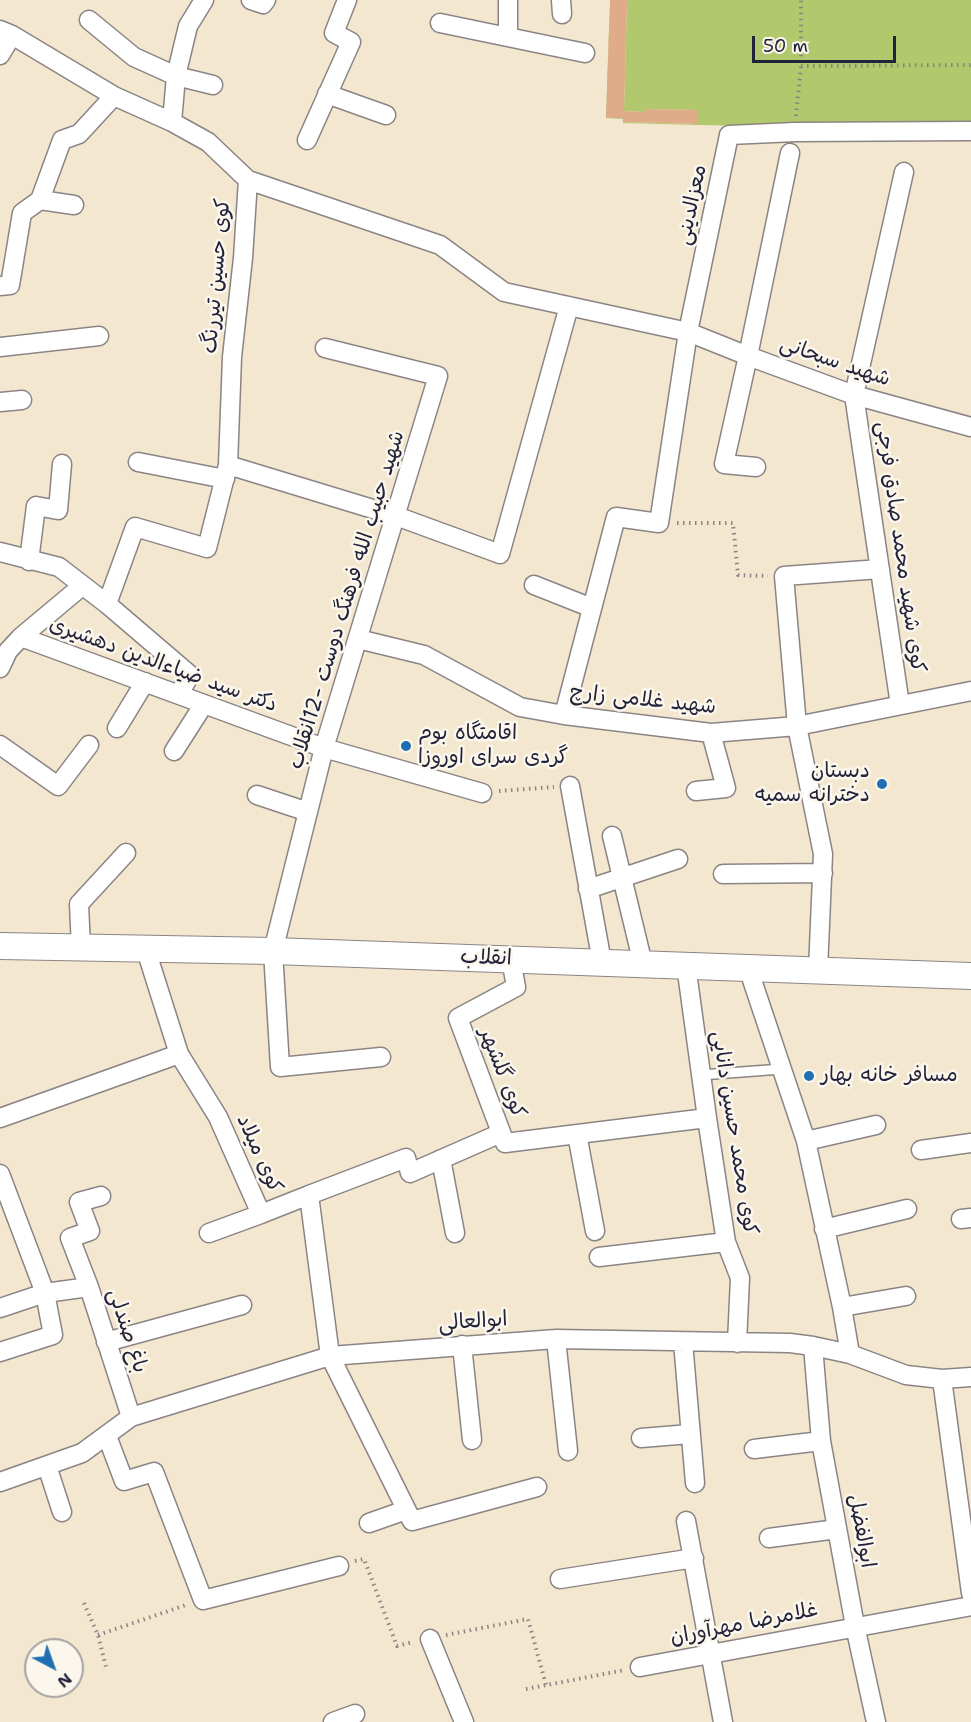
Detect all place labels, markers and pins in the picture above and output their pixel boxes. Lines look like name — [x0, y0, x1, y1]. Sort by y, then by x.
place label: اقامتگاه بوم گردی سرای اوروزا — [418, 721, 568, 771]
marker: اقامتگاه بوم گردی سرای اوروزا — [399, 739, 413, 753]
place label: دبستان دخترانه سمیه — [755, 759, 870, 809]
marker: دبستان دخترانه سمیه — [875, 777, 889, 791]
place label: مسافر خانه بهار — [821, 1063, 958, 1089]
marker: مسافر خانه بهار — [802, 1069, 816, 1083]

